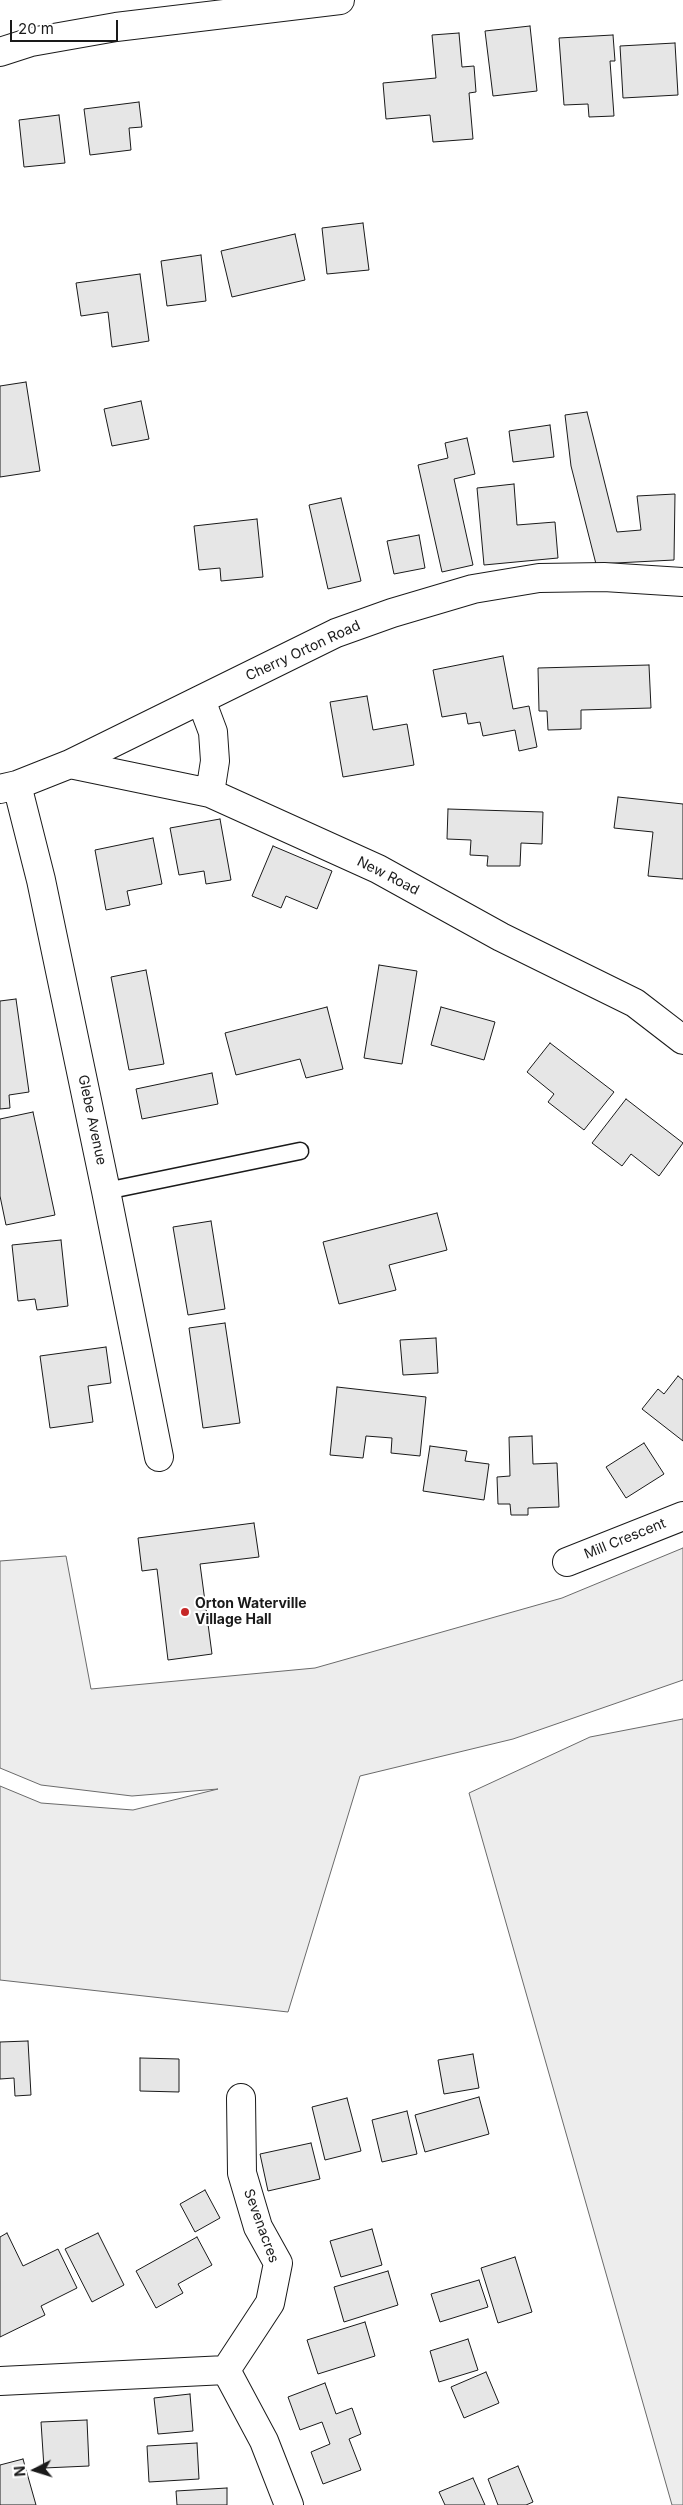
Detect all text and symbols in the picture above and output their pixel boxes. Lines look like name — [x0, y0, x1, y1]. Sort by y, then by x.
scale bar — [12, 10, 120, 42]
text: 20 m — [18, 19, 54, 38]
street label: Cherry Orton Road — [243, 617, 363, 685]
street label: New Road — [354, 853, 422, 899]
street label: Glebe Avenue — [74, 1073, 110, 1167]
street label: Mill Crescent — [582, 1515, 668, 1563]
place label: Orton Waterville Village Hall — [195, 1596, 307, 1628]
marker: Orton Waterville Village Hall — [179, 1606, 191, 1618]
street label: Sevenacres — [240, 2187, 282, 2265]
north arrow — [10, 2445, 60, 2495]
text: N — [11, 2465, 28, 2477]

